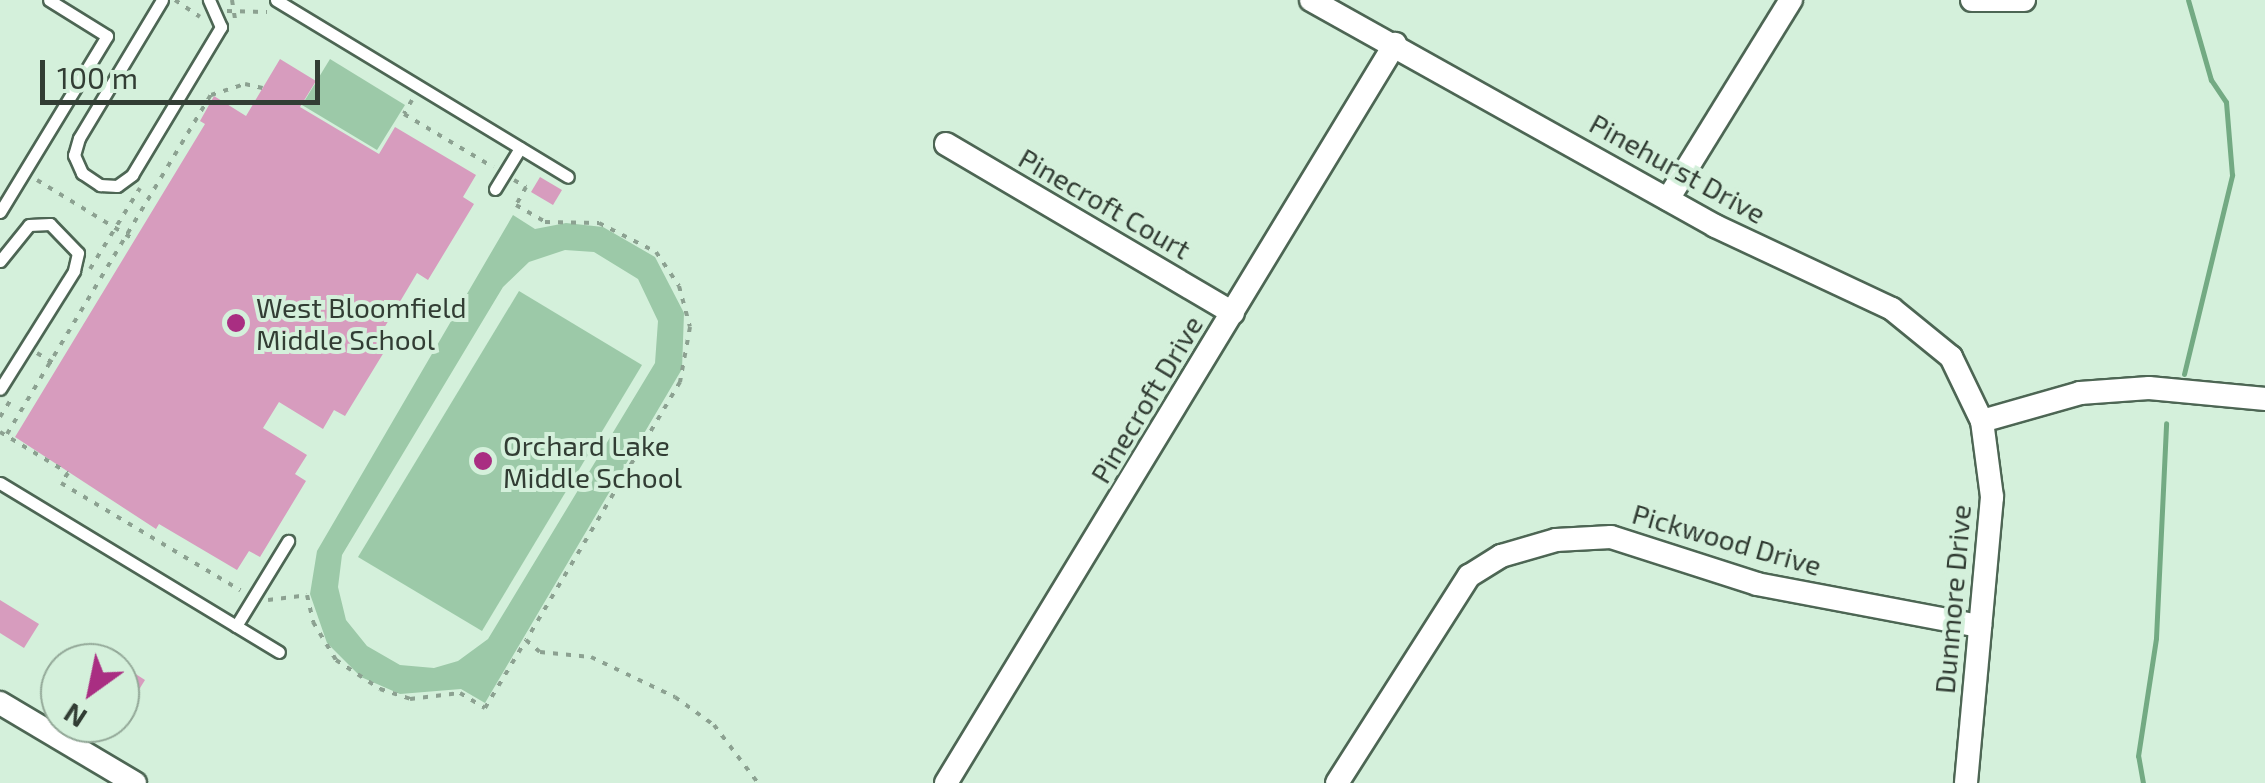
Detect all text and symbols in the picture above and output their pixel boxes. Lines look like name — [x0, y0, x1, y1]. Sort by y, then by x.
scale bar — [45, 40, 325, 102]
text: 100 m — [57, 59, 138, 95]
street label: Pinehurst Drive — [1584, 106, 1772, 230]
street label: Pinecroft Court — [1013, 140, 1197, 266]
place label: West Bloomfield Middle School — [256, 290, 467, 356]
street label: Pinecroft Drive — [1083, 309, 1209, 489]
marker: West Bloomfield Middle School — [225, 312, 247, 334]
place label: Orchard Lake Middle School — [503, 428, 682, 494]
marker: Orchard Lake Middle School — [472, 450, 494, 472]
street label: Pickwood Drive — [1629, 496, 1825, 582]
street label: Dunmore Drive — [1927, 503, 1977, 695]
north arrow — [40, 643, 140, 743]
text: N — [57, 697, 92, 736]

